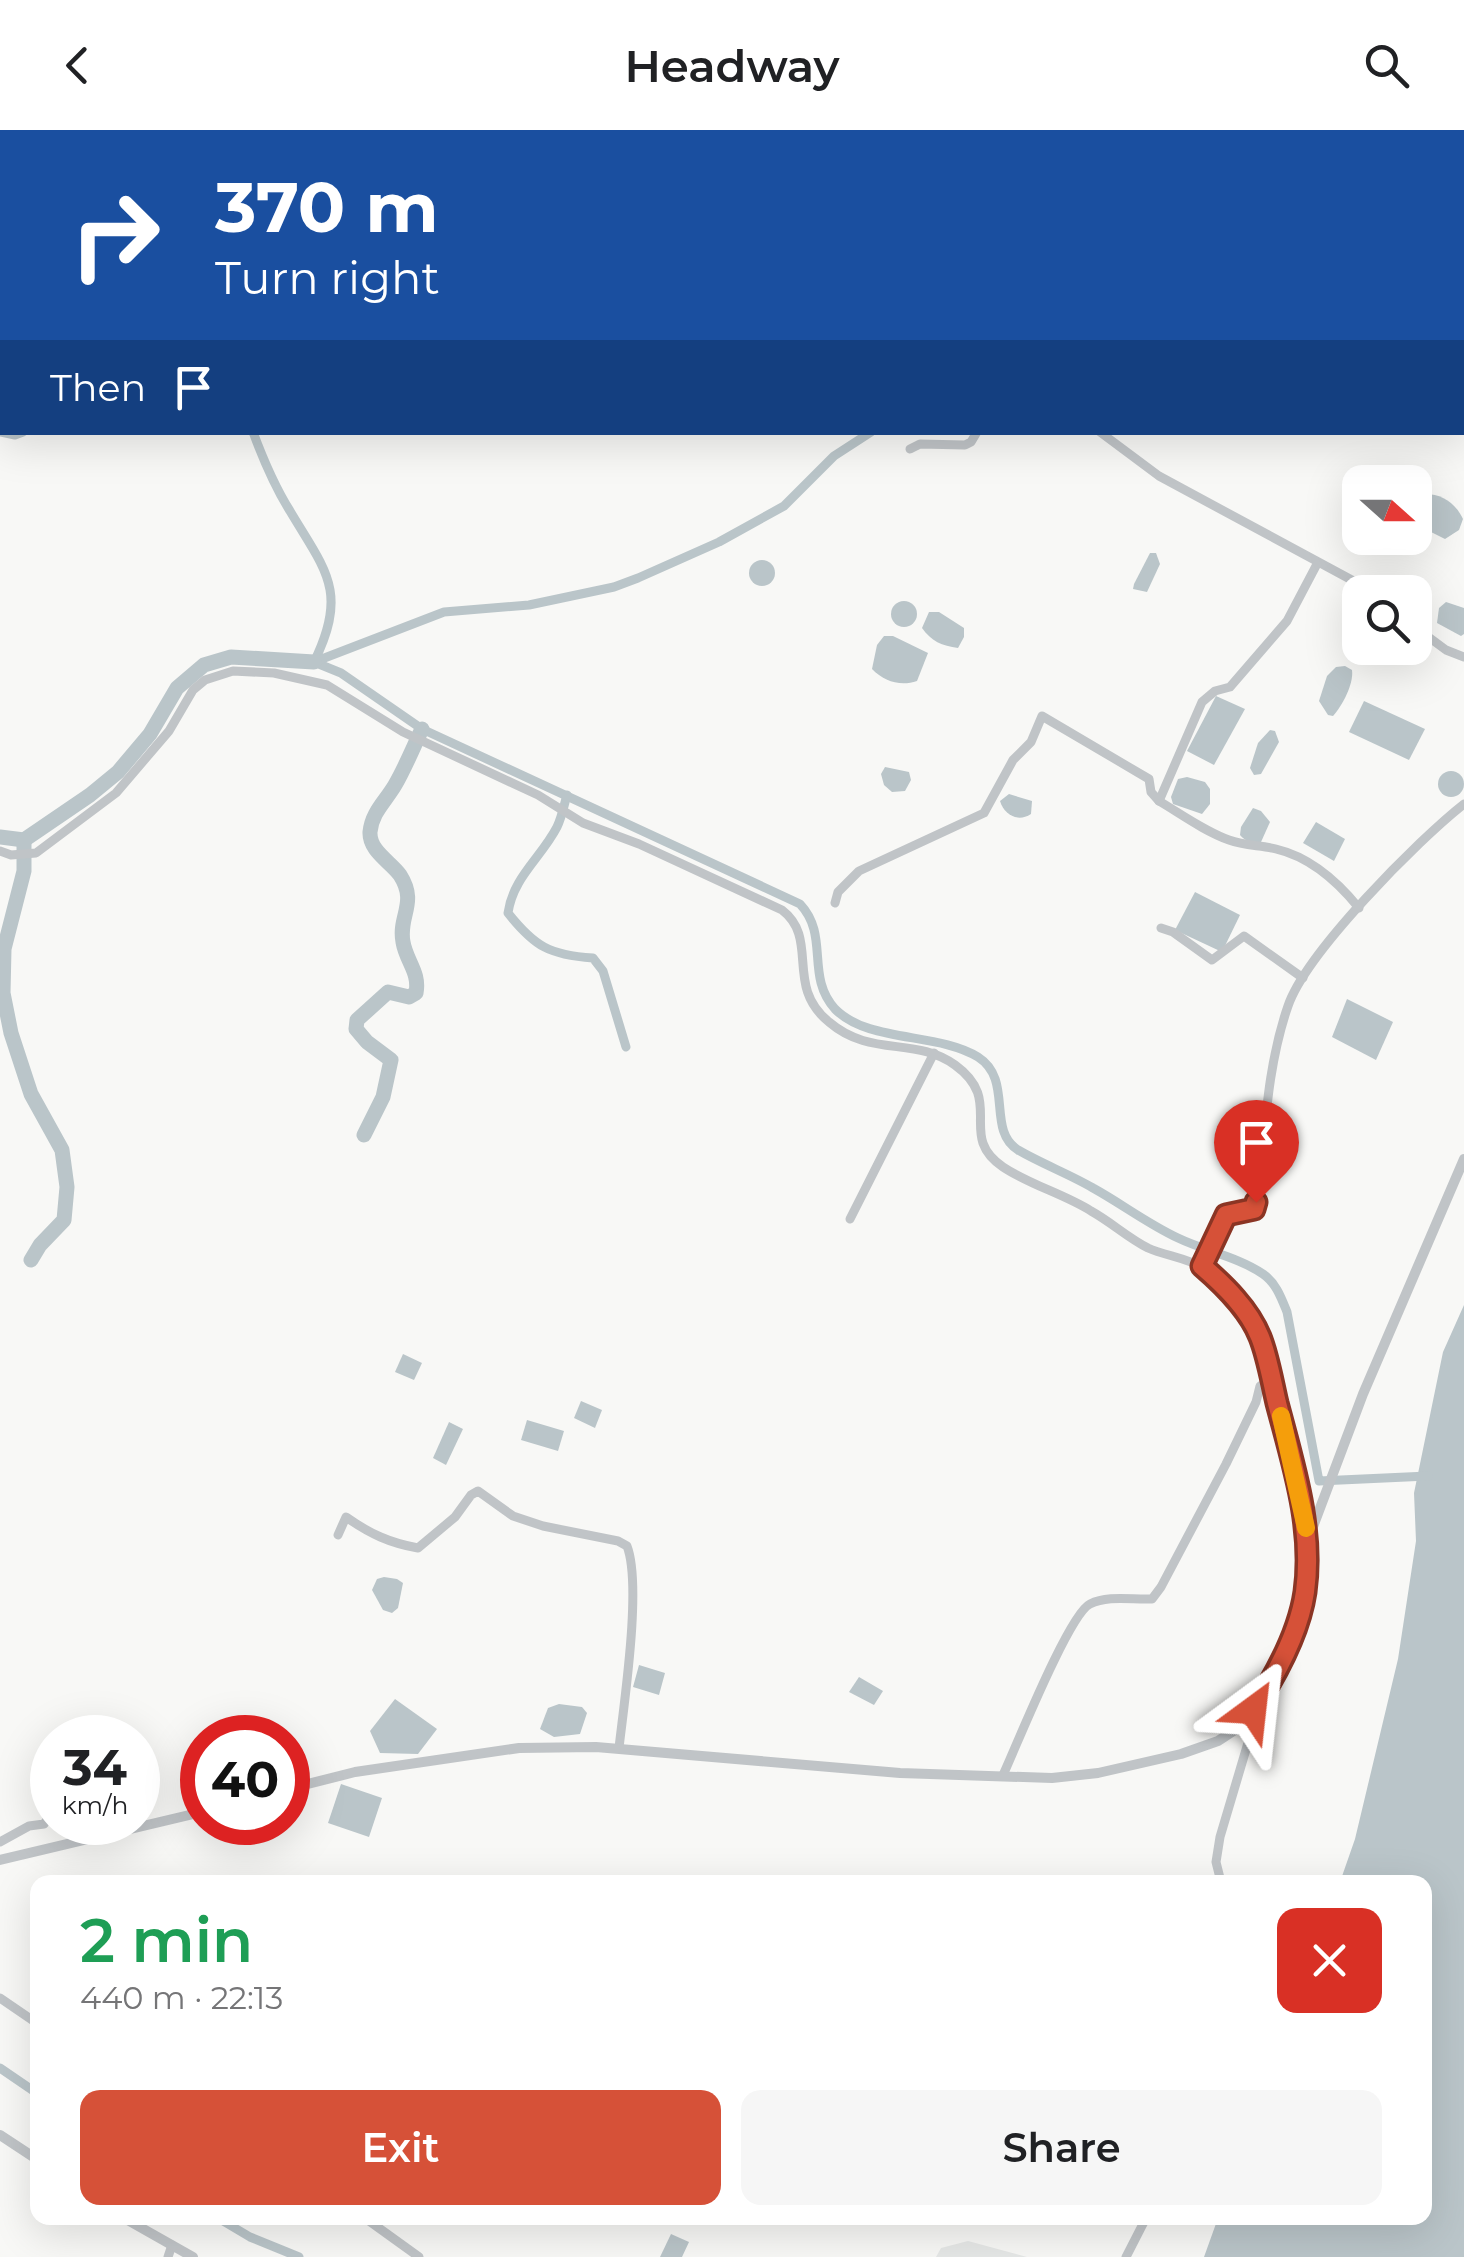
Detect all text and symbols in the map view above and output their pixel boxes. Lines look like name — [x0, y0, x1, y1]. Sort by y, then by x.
icon: back — [50, 38, 105, 93]
text: Headway — [624, 38, 840, 93]
icon: search — [1359, 38, 1414, 93]
text: 370 m — [215, 164, 439, 250]
icon: right — [50, 170, 180, 300]
text: Turn right — [215, 250, 440, 305]
icon: arrive — [166, 360, 221, 415]
text: Then — [50, 364, 146, 411]
north arrow — [1342, 465, 1432, 555]
map controls — [1342, 465, 1432, 665]
button: search — [1342, 575, 1432, 665]
pin — [1214, 1100, 1299, 1203]
icon: arrive — [1229, 1115, 1284, 1170]
position arrow — [1201, 1658, 1305, 1762]
speed limit sign: 40 — [180, 1715, 310, 1845]
text: 34 — [63, 1737, 127, 1798]
text: km/h — [62, 1790, 128, 1820]
text: 2 min — [80, 1904, 253, 1977]
button: close — [1277, 1908, 1382, 2013]
text: 440 m · 22:13 — [80, 1978, 283, 2017]
button: Exit — [80, 2090, 721, 2205]
button: Share — [741, 2090, 1382, 2205]

